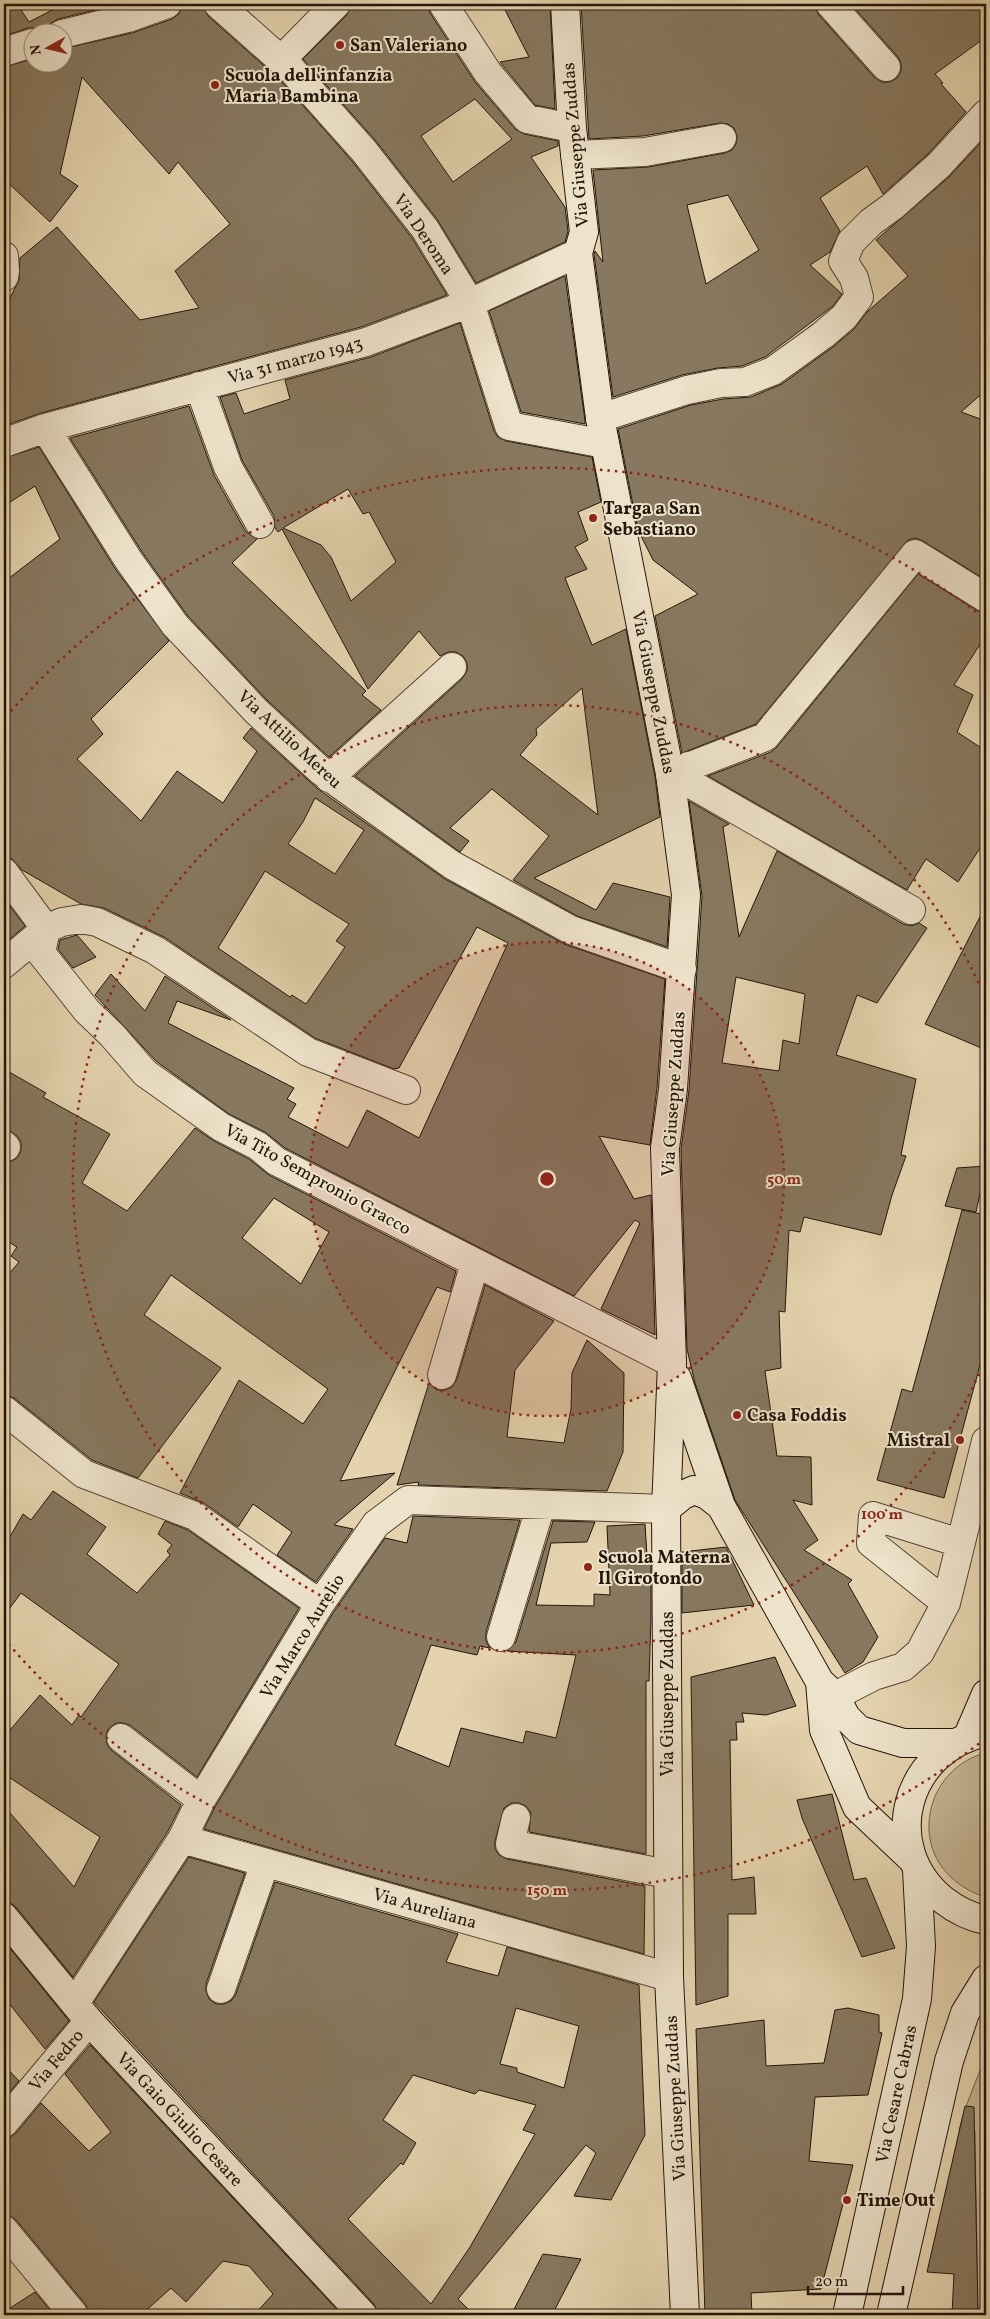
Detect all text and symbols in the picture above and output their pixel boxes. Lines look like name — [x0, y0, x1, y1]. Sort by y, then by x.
north arrow — [22, 22, 72, 72]
place label: San Valeriano — [350, 34, 467, 59]
marker: San Valeriano — [334, 39, 346, 51]
text: N — [26, 43, 47, 56]
street label: Via Giuseppe Zuddas — [557, 61, 596, 228]
place label: Scuola dell'infanzia Maria Bambina — [225, 64, 393, 110]
marker: Scuola dell'infanzia Maria Bambina — [209, 79, 221, 91]
street label: Via Deroma — [386, 189, 459, 280]
street label: Via 31 marzo 1943 — [225, 331, 366, 392]
place label: Targa a San Sebastiano — [603, 497, 701, 543]
marker: Targa a San Sebastiano — [587, 512, 599, 524]
street label: Via Giuseppe Zuddas — [624, 609, 681, 776]
street label: Via Attilio Mereu — [231, 685, 347, 795]
street label: Via Giuseppe Zuddas — [656, 1011, 693, 1178]
street label: Via Tito Sempronio Gracco — [219, 1119, 415, 1242]
centre of rings — [538, 1170, 556, 1188]
text: 50 m — [767, 1170, 801, 1191]
place label: Casa Foddis — [747, 1404, 847, 1429]
marker: Casa Foddis — [731, 1409, 743, 1421]
place label: Mistral — [887, 1429, 950, 1454]
marker: Mistral — [954, 1434, 966, 1446]
text: 100 m — [861, 1505, 904, 1526]
place label: Scuola Materna Il Girotondo — [598, 1546, 730, 1592]
marker: Scuola Materna Il Girotondo — [582, 1561, 594, 1573]
street label: Via Marco Aurelio — [255, 1570, 352, 1704]
street label: Via Giuseppe Zuddas — [656, 1611, 681, 1777]
text: 150 m — [527, 1881, 567, 1902]
street label: Via Aureliana — [369, 1883, 480, 1936]
street label: Via Giuseppe Zuddas — [660, 2015, 693, 2181]
street label: Via Cesare Cabras — [871, 2023, 924, 2166]
street label: Via Fedro — [24, 2024, 91, 2098]
street label: Via Gaio Giulio Cesare — [110, 2047, 248, 2193]
place label: Time Out — [857, 2189, 936, 2214]
marker: Time Out — [841, 2194, 853, 2206]
scale bar — [808, 2264, 902, 2296]
text: 20 m — [815, 2272, 848, 2293]

